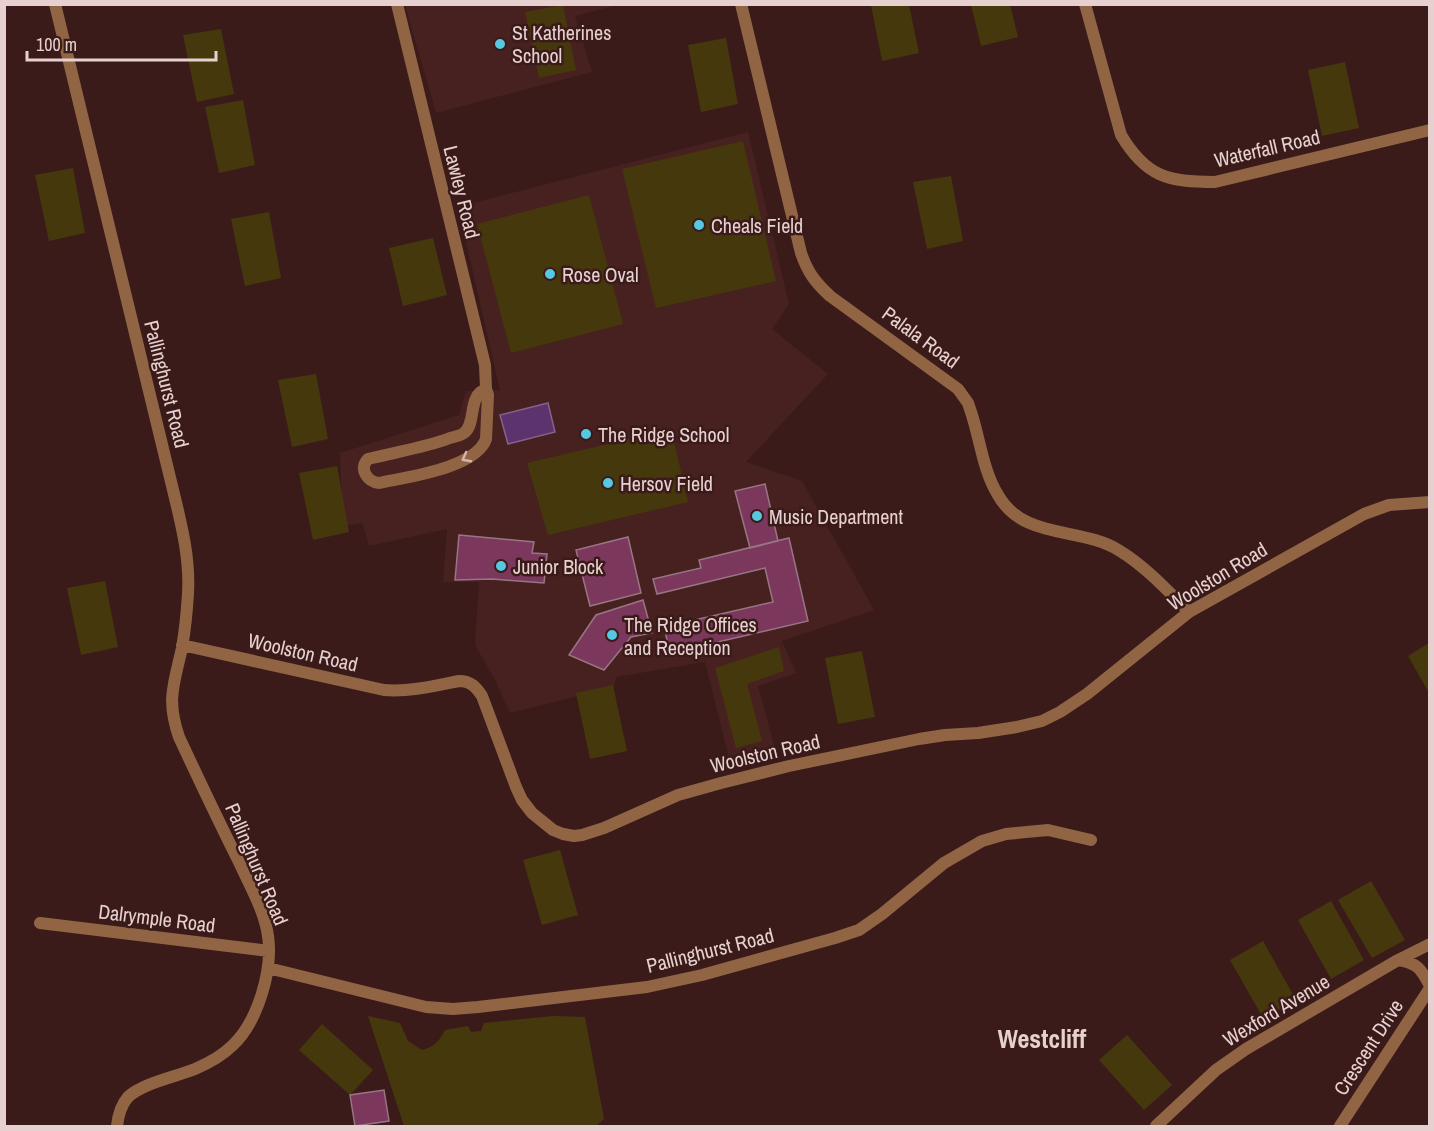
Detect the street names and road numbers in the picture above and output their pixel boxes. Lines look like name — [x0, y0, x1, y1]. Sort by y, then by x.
street label: Waterfall Road — [1211, 123, 1323, 173]
street label: Lawley Road — [437, 143, 487, 241]
street label: Palala Road — [877, 300, 965, 374]
street label: Pallinghurst Road — [138, 317, 196, 451]
street label: Woolston Road — [1162, 536, 1272, 616]
street label: Woolston Road — [245, 626, 361, 678]
street label: Woolston Road — [707, 727, 823, 779]
street label: Pallinghurst Road — [219, 799, 295, 929]
street label: Dalrymple Road — [97, 897, 217, 939]
street label: Pallinghurst Road — [643, 921, 777, 979]
street label: Wexford Avenue — [1218, 968, 1334, 1052]
street label: Crescent Drive — [1327, 994, 1409, 1100]

